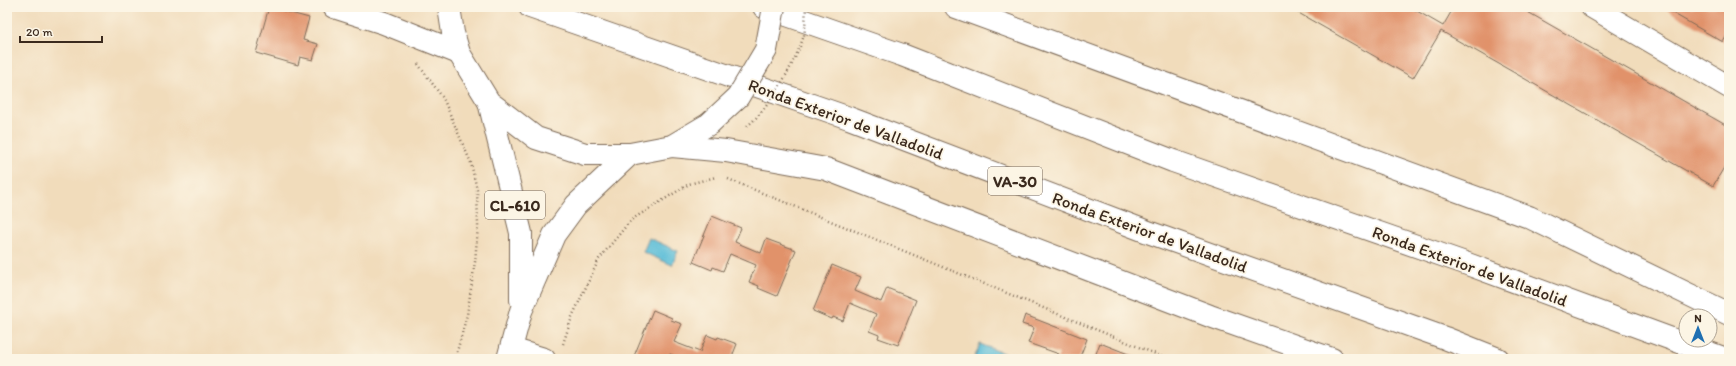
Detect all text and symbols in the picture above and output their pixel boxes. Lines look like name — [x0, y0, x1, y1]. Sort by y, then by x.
scale bar — [20, 18, 102, 44]
text: 20 m — [26, 25, 53, 39]
street label: Ronda Exterior de Valladolid — [746, 74, 947, 164]
road number: VA-30 — [988, 167, 1042, 195]
street label: Ronda Exterior de Valladolid — [1050, 187, 1251, 277]
road number: CL-610 — [485, 191, 545, 219]
street label: Ronda Exterior de Valladolid — [1370, 221, 1571, 311]
north arrow — [1678, 308, 1718, 348]
text: N — [1694, 312, 1702, 325]

